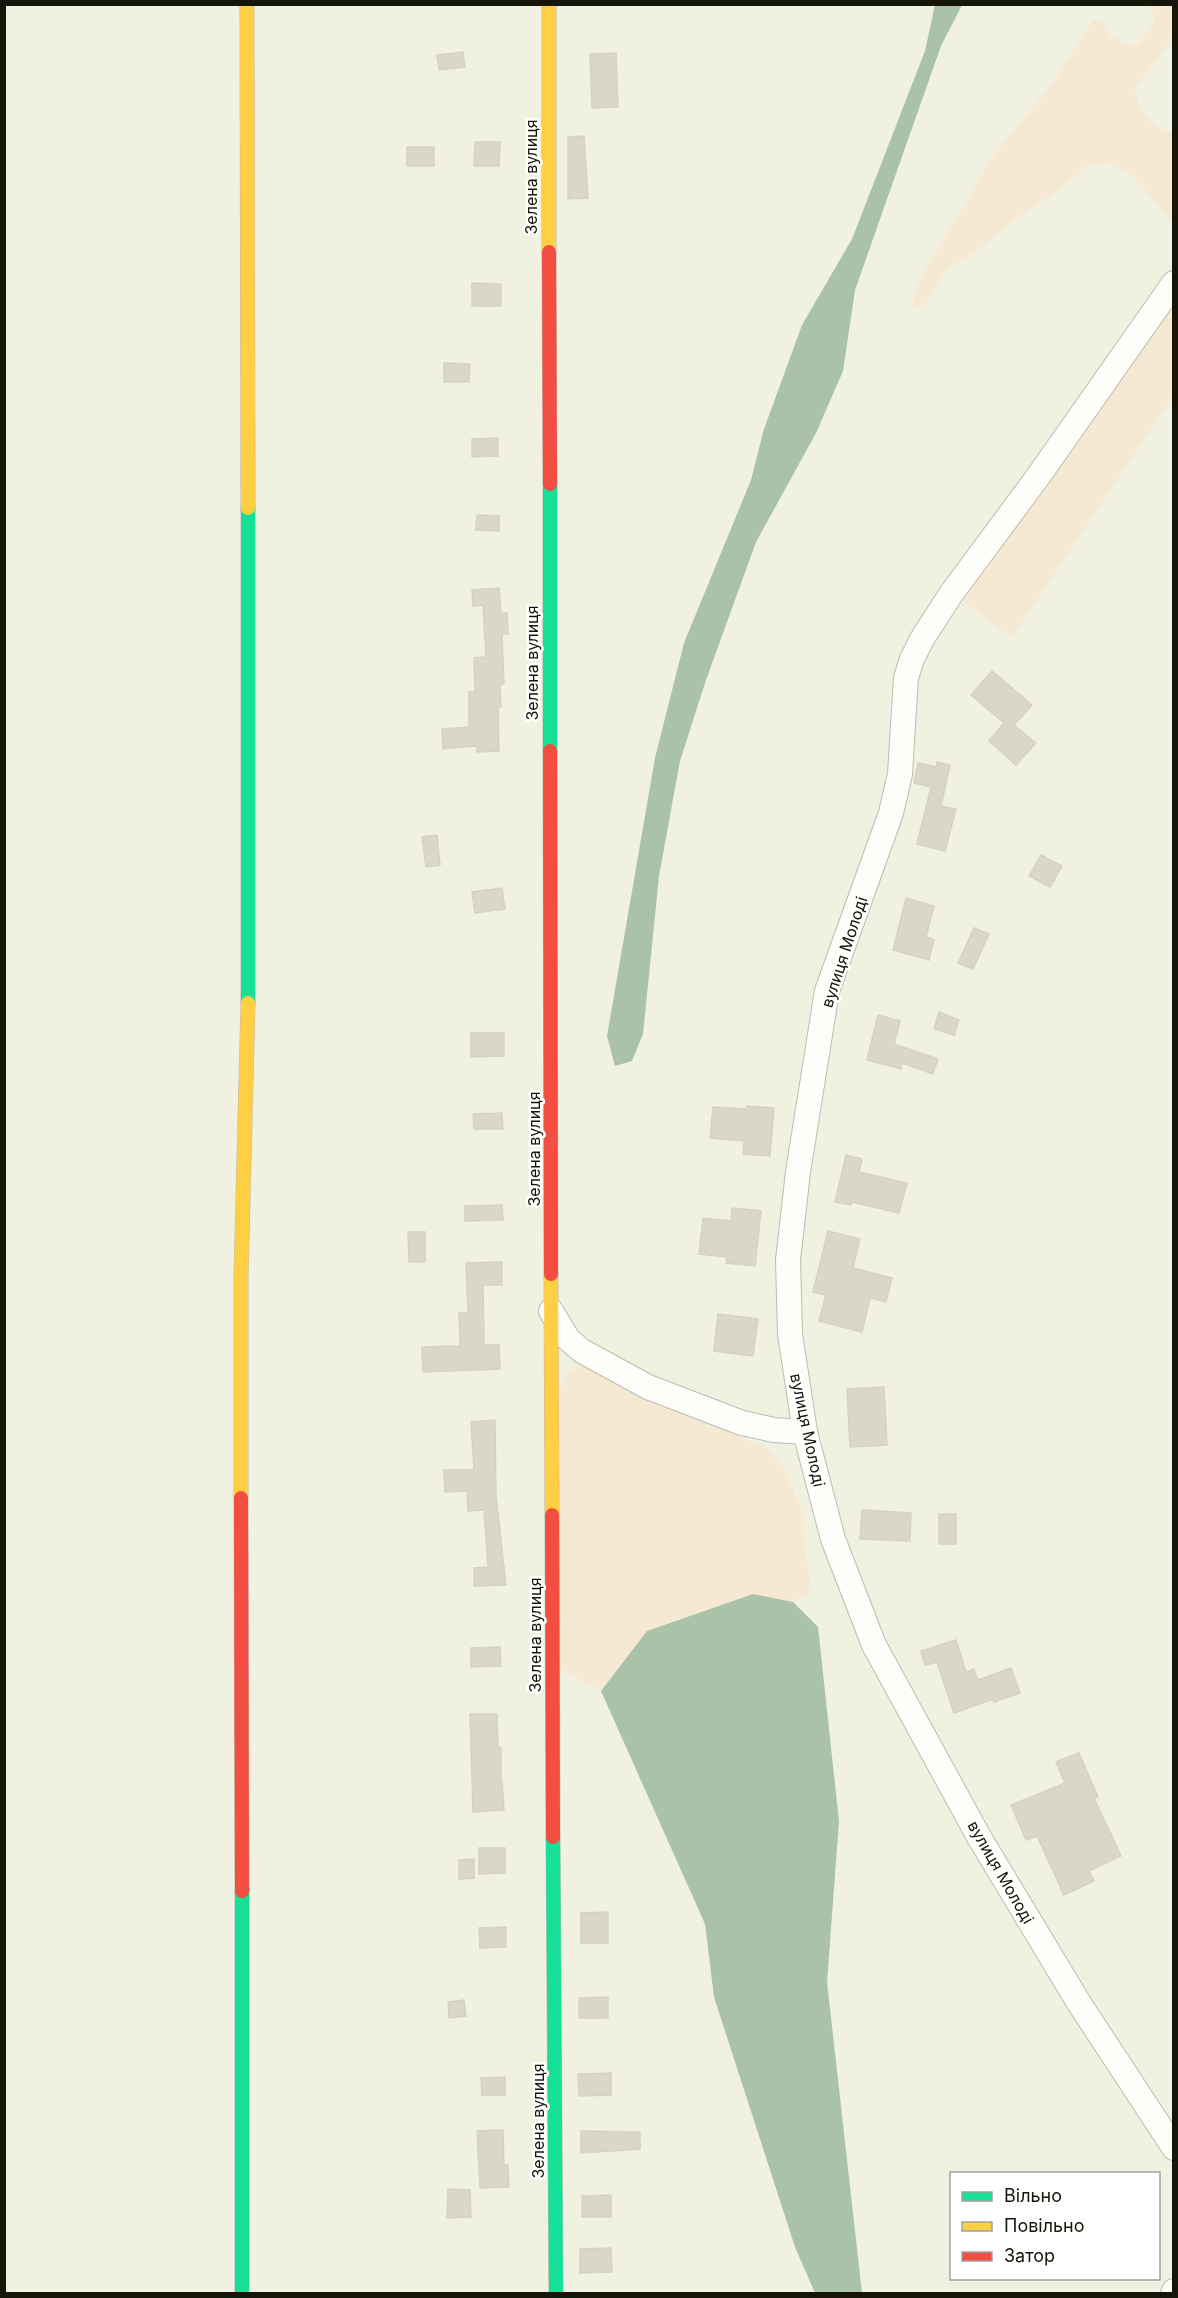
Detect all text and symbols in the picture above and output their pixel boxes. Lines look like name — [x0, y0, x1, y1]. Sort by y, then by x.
street label: Зелена вулиця — [521, 119, 541, 235]
street label: Зелена вулиця — [522, 605, 542, 721]
street label: вулиця Молоді — [817, 894, 871, 1010]
street label: Зелена вулиця — [524, 1091, 544, 1207]
street label: вулиця Молоді — [786, 1371, 830, 1489]
street label: Зелена вулиця — [525, 1577, 545, 1693]
street label: вулиця Молоді — [963, 1817, 1039, 1927]
street label: Зелена вулиця — [528, 2063, 548, 2179]
legend — [950, 2172, 1160, 2280]
text: Вільно — [1004, 2185, 1062, 2206]
text: Повільно — [1004, 2215, 1085, 2236]
text: Затор — [1004, 2245, 1055, 2266]

